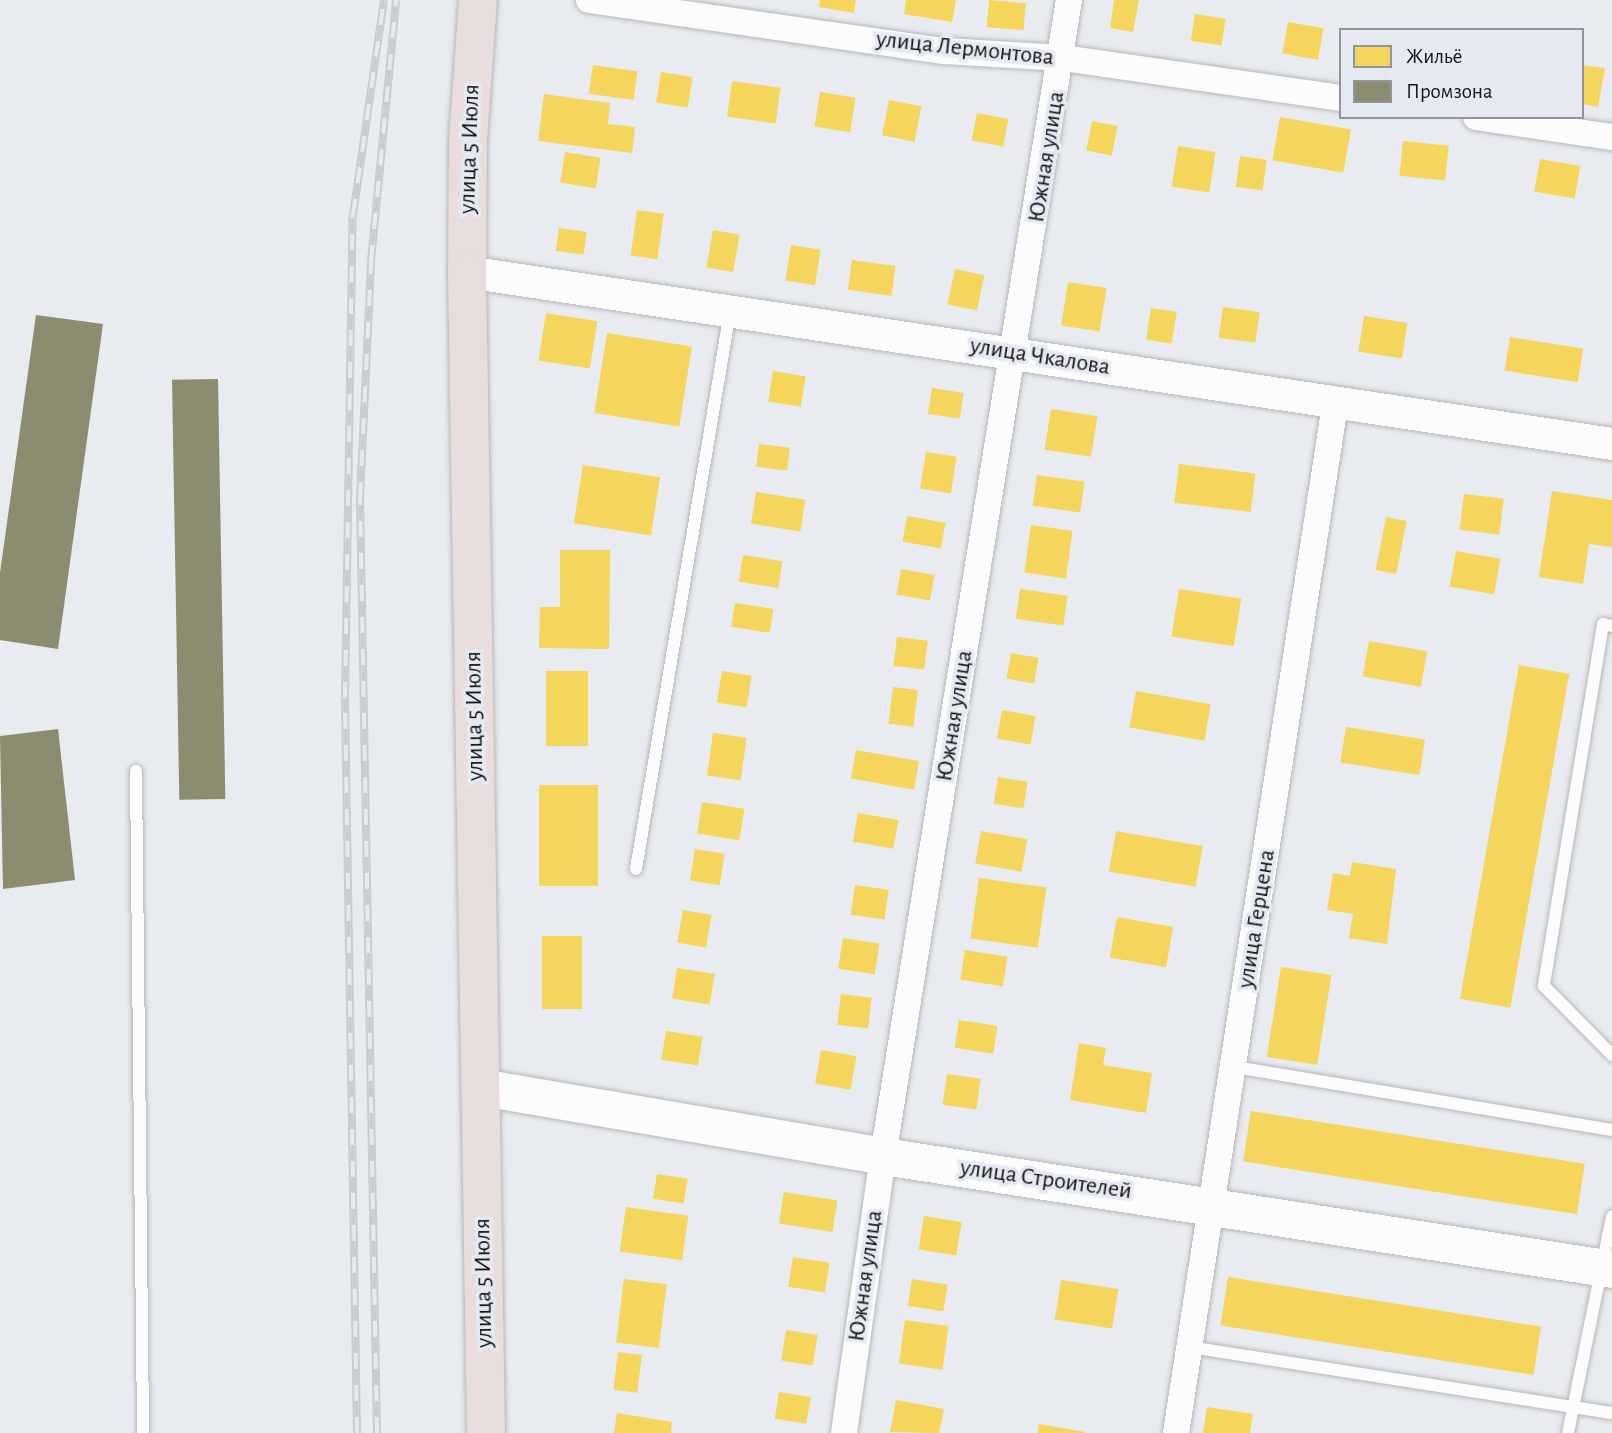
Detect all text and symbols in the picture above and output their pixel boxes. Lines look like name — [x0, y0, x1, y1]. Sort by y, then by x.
street label: улица Лермонтова — [875, 25, 1055, 73]
legend — [1339, 28, 1584, 119]
text: Жильё — [1406, 46, 1462, 67]
text: Промзона — [1406, 81, 1493, 102]
street label: улица 5 Июля — [453, 84, 487, 214]
street label: Южная улица — [1022, 89, 1072, 225]
street label: улица Чкалова — [968, 332, 1112, 382]
street label: Южная улица — [930, 648, 980, 784]
street label: улица 5 Июля — [459, 651, 491, 781]
street label: улица Герцена — [1232, 848, 1282, 990]
street label: улица Строителей — [958, 1154, 1134, 1206]
street label: Южная улица — [843, 1208, 889, 1344]
street label: улица 5 Июля — [468, 1218, 500, 1348]

